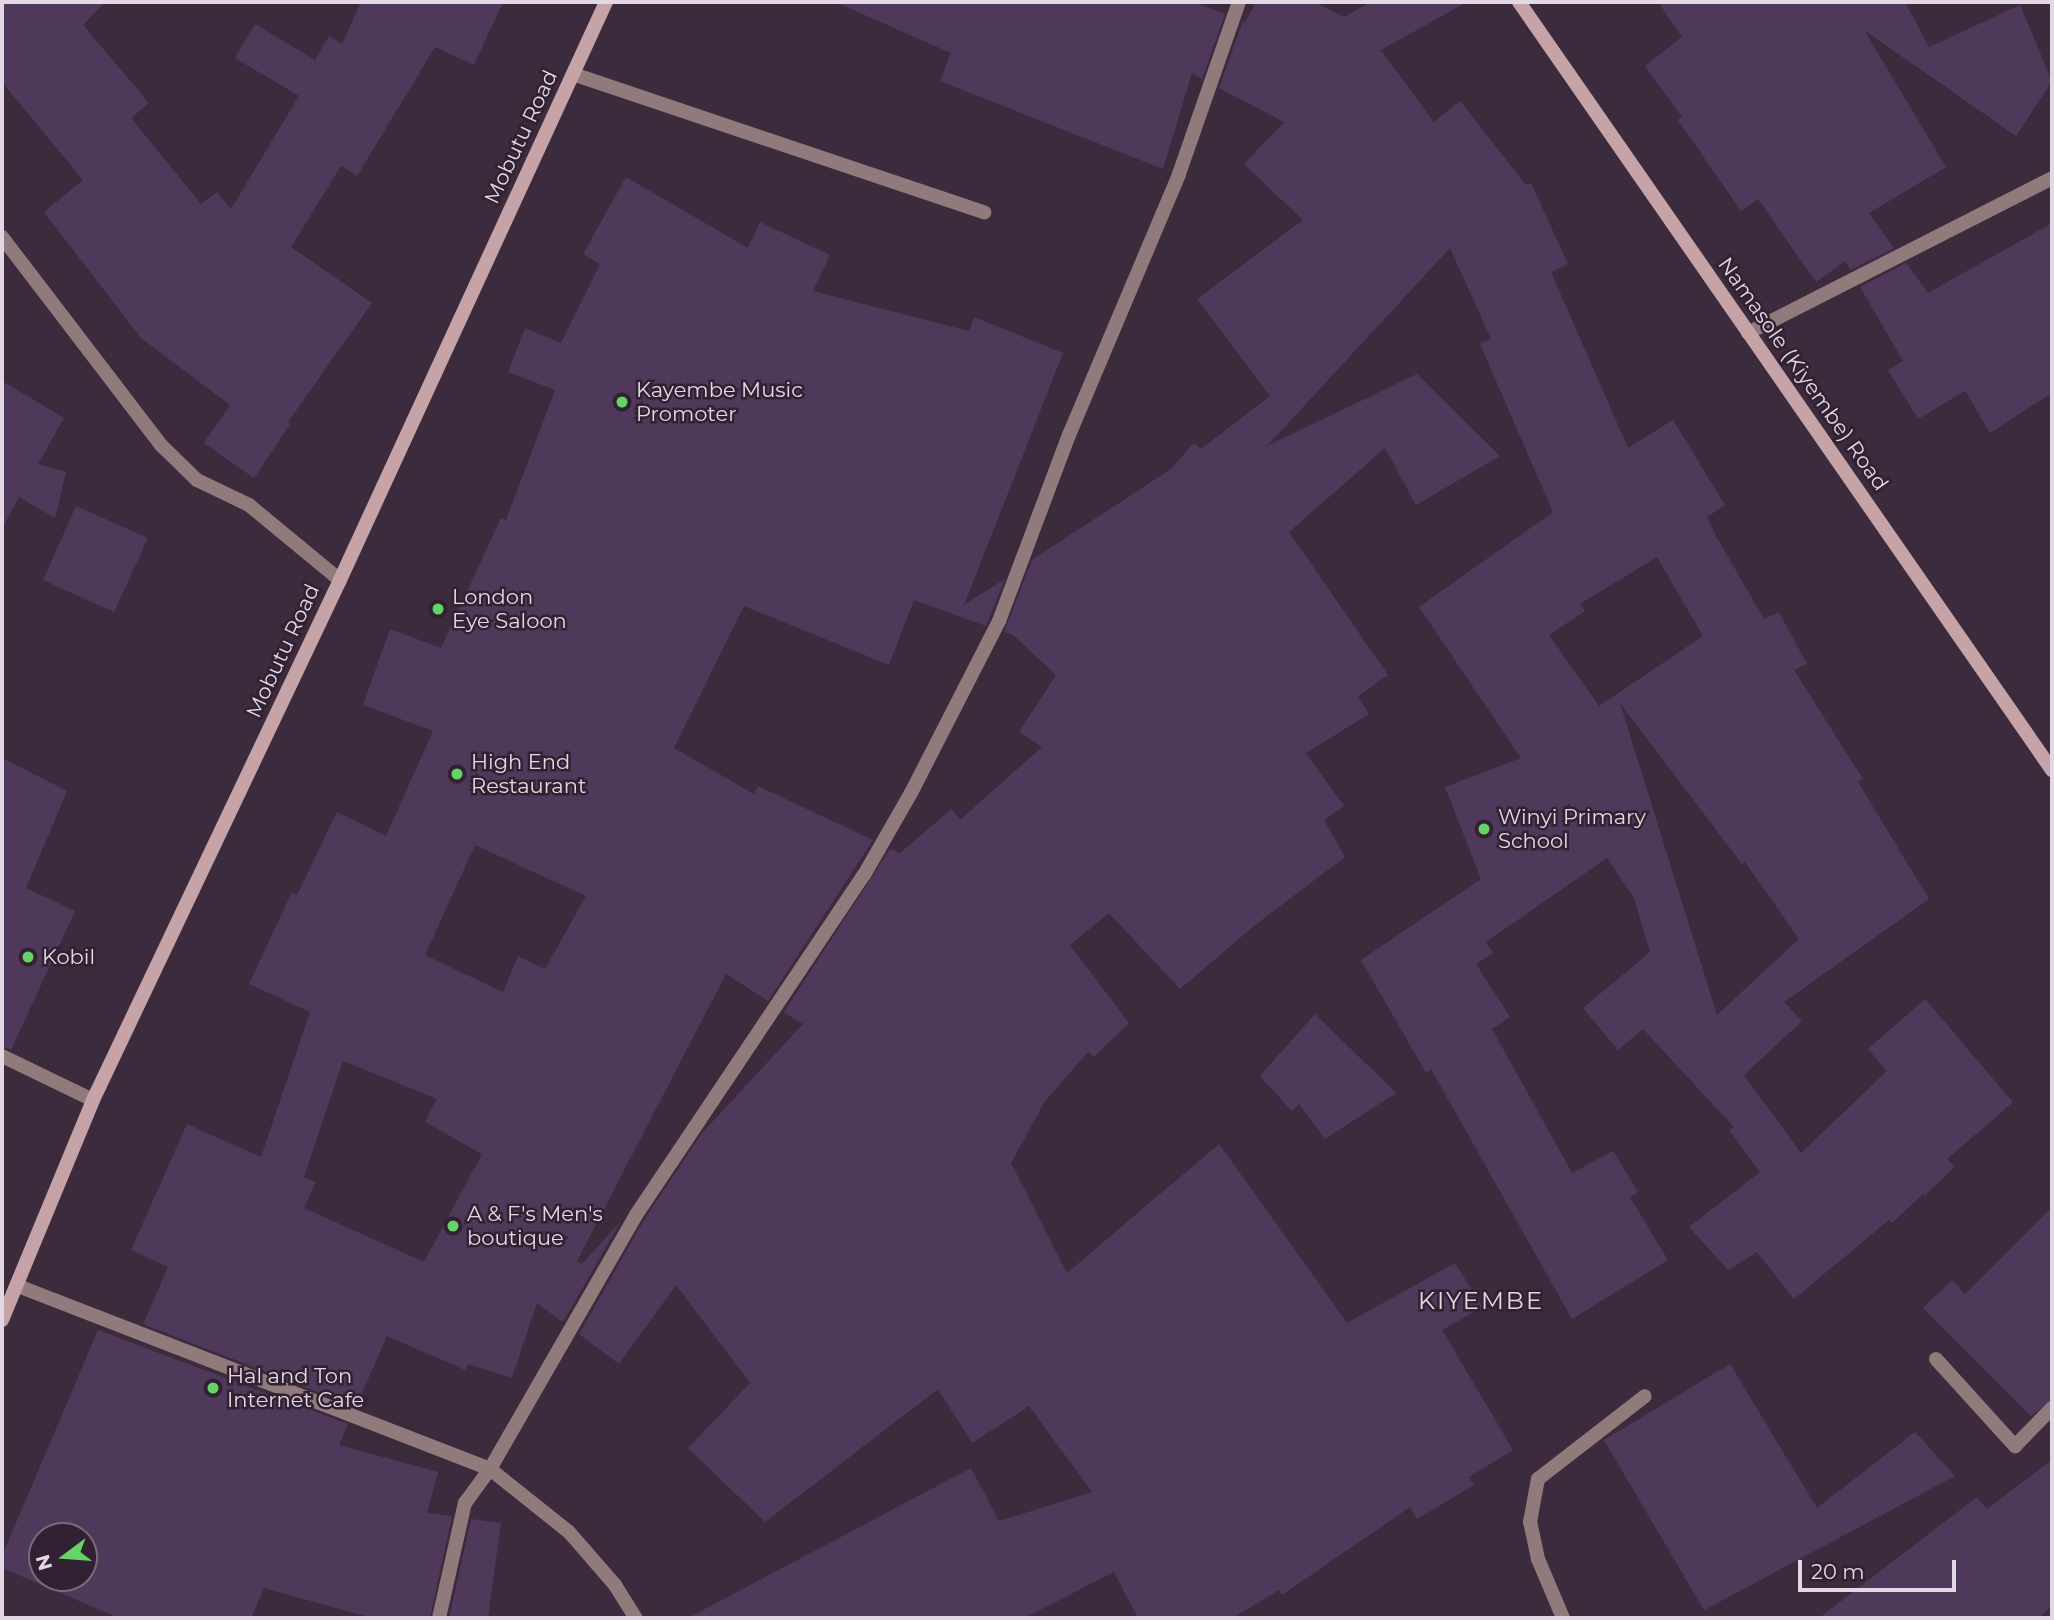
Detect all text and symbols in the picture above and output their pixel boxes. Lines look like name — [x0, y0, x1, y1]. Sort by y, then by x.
street label: Mobutu Road — [479, 66, 563, 208]
street label: Namasole (Kiyembe) Road — [1713, 252, 1893, 496]
place label: Kayembe Music Promoter — [636, 377, 803, 427]
marker: Kayembe Music Promoter — [614, 394, 630, 410]
street label: Mobutu Road — [241, 580, 325, 722]
place label: London Eye Saloon — [452, 584, 567, 634]
marker: London Eye Saloon — [430, 601, 446, 617]
place label: High End Restaurant — [471, 749, 586, 799]
marker: High End Restaurant — [449, 766, 465, 782]
place label: Winyi Primary School — [1498, 804, 1646, 854]
marker: Winyi Primary School — [1476, 821, 1492, 837]
place label: Kobil — [42, 944, 95, 970]
marker: Kobil — [20, 949, 36, 965]
place label: A & F's Men's boutique — [467, 1201, 603, 1251]
marker: A & F's Men's boutique — [445, 1218, 461, 1234]
district label: KIYEMBE — [1419, 1287, 1543, 1315]
place label: Hal and Ton Internet Cafe — [227, 1363, 364, 1413]
marker: Hal and Ton Internet Cafe — [205, 1380, 221, 1396]
north arrow — [28, 1522, 98, 1592]
scale bar — [1802, 1546, 1960, 1590]
text: N — [31, 1552, 57, 1573]
text: 20 m — [1811, 1559, 1865, 1584]

